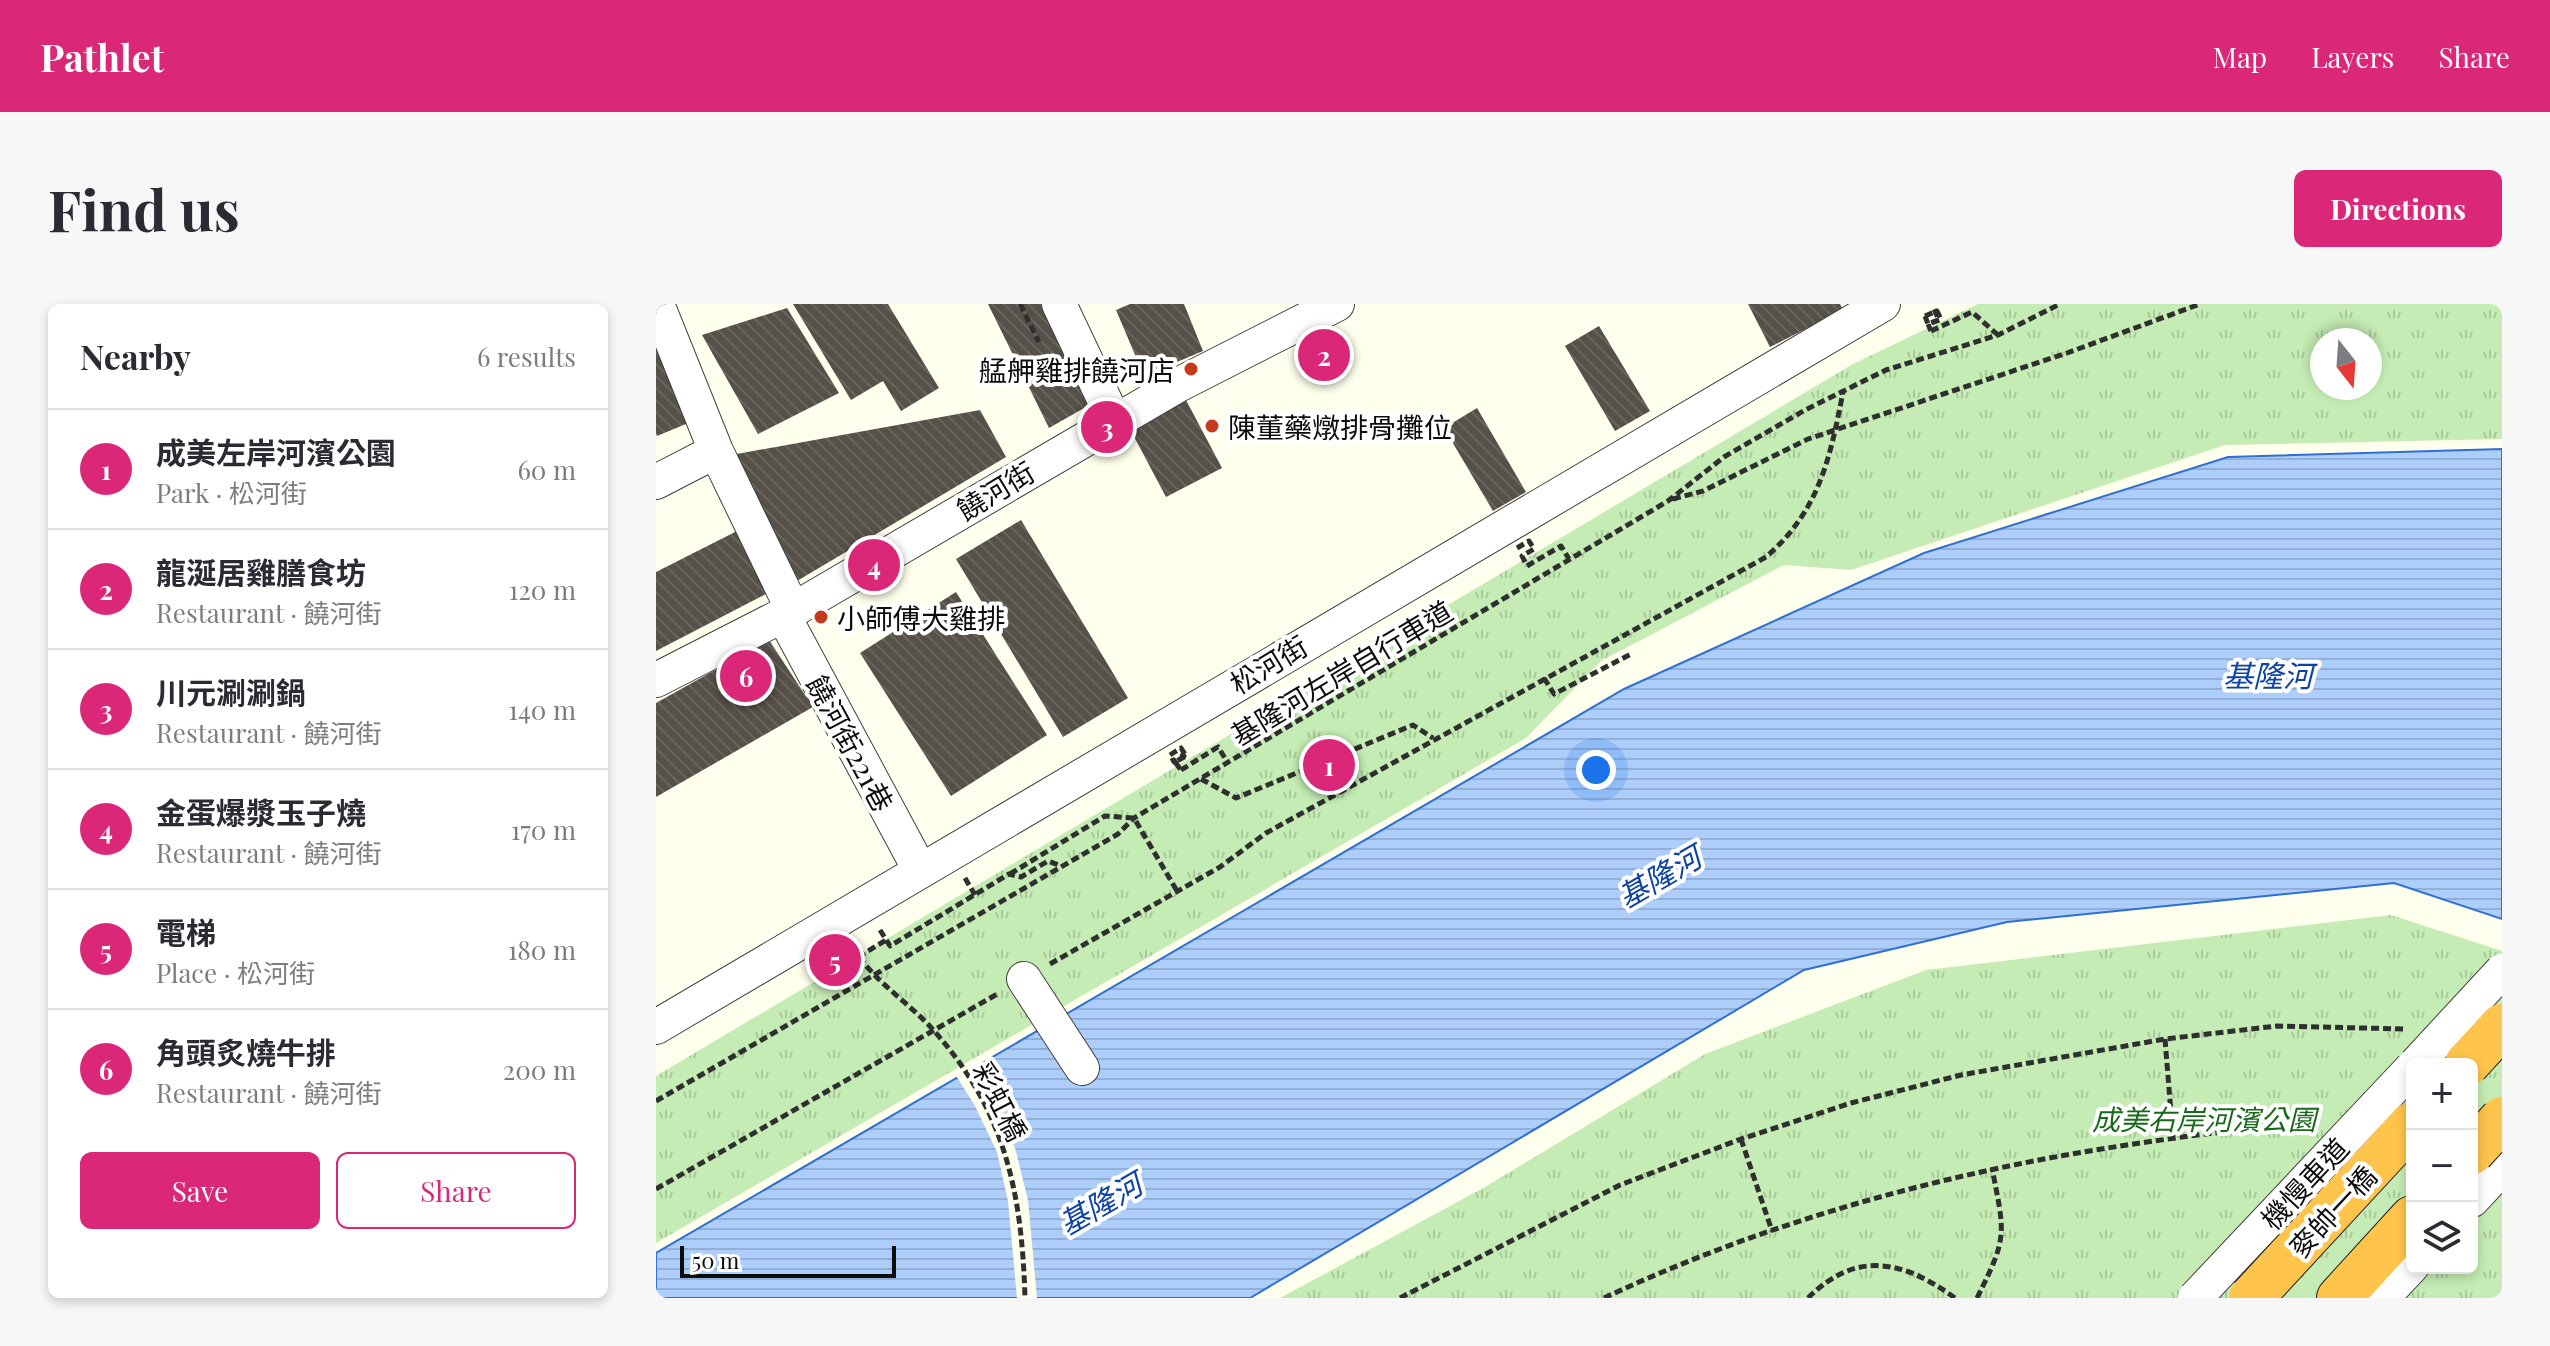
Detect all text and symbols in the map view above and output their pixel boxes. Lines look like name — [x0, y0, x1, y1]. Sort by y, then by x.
text: Pathlet — [40, 31, 164, 82]
text: Map — [2213, 38, 2267, 75]
text: Layers — [2311, 38, 2394, 75]
text: Share — [2438, 38, 2510, 75]
button: Directions — [2294, 170, 2502, 247]
text: Find us — [48, 171, 240, 246]
pin: 2 — [1298, 325, 1350, 385]
north arrow — [2310, 328, 2382, 400]
text: Nearby — [80, 333, 191, 379]
text: 6 results — [477, 339, 576, 374]
place label: 艋舺雞排饒河店 — [979, 351, 1175, 388]
marker: 艋舺雞排饒河店 — [1182, 360, 1200, 378]
pin: 3 — [1081, 397, 1133, 457]
place label: 陳董藥燉排骨攤位 — [1228, 408, 1452, 445]
marker: 陳董藥燉排骨攤位 — [1203, 417, 1221, 435]
text: 成美左岸河濱公園 — [156, 432, 396, 472]
text: 1 — [101, 452, 111, 487]
text: 60 m — [517, 452, 576, 487]
street label: 饒河街 — [949, 453, 1041, 527]
text: Park · 松河街 — [156, 475, 307, 510]
pin: 4 — [848, 535, 900, 595]
text: 龍涎居雞膳食坊 — [156, 552, 366, 592]
text: 2 — [99, 572, 113, 607]
text: 120 m — [509, 572, 576, 607]
street label: 基隆河左岸自行車道 — [1223, 591, 1459, 753]
text: Restaurant · 饒河街 — [156, 595, 382, 630]
place label: 小師傅大雞排 — [837, 599, 1005, 636]
marker: 小師傅大雞排 — [812, 608, 830, 626]
street label: 松河街 — [1222, 627, 1314, 701]
pin: 6 — [720, 646, 772, 706]
water label: 基隆河 — [2223, 655, 2318, 695]
street label: 饒河街221巷 — [800, 668, 902, 818]
text: 川元涮涮鍋 — [156, 672, 306, 712]
text: 3 — [100, 692, 112, 727]
text: 140 m — [508, 692, 576, 727]
text: Restaurant · 饒河街 — [156, 715, 382, 750]
pin: 1 — [1303, 735, 1355, 795]
your location — [1576, 750, 1616, 790]
text: 金蛋爆漿玉子燒 — [156, 792, 366, 832]
text: 4 — [99, 812, 113, 847]
text: 170 m — [511, 812, 576, 847]
water label: 基隆河 — [1610, 834, 1712, 916]
text: Restaurant · 饒河街 — [156, 835, 382, 870]
text: 電梯 — [156, 912, 216, 952]
pin: 5 — [809, 930, 861, 990]
text: 5 — [100, 932, 112, 967]
text: 180 m — [508, 932, 576, 967]
text: Place · 松河街 — [156, 955, 315, 990]
text: 角頭炙燒牛排 — [156, 1032, 336, 1072]
text: 6 — [99, 1052, 113, 1087]
text: 200 m — [503, 1052, 576, 1087]
street label: 彩虹橋 — [965, 1055, 1037, 1147]
map controls — [2406, 1058, 2478, 1274]
button: + — [2406, 1058, 2478, 1130]
text: Restaurant · 饒河街 — [156, 1075, 382, 1110]
park label: 成美右岸河濱公園 — [2092, 1100, 2320, 1137]
street label: 機慢車道 — [2252, 1129, 2356, 1237]
button: − — [2406, 1130, 2478, 1202]
button: Save — [80, 1152, 320, 1229]
button: Share — [336, 1152, 576, 1229]
street label: 麥帥一橋 — [2280, 1157, 2384, 1265]
water label: 基隆河 — [1051, 1161, 1153, 1243]
button: layers — [2406, 1202, 2478, 1274]
scale bar — [680, 1242, 896, 1278]
text: 50 m — [692, 1245, 739, 1275]

